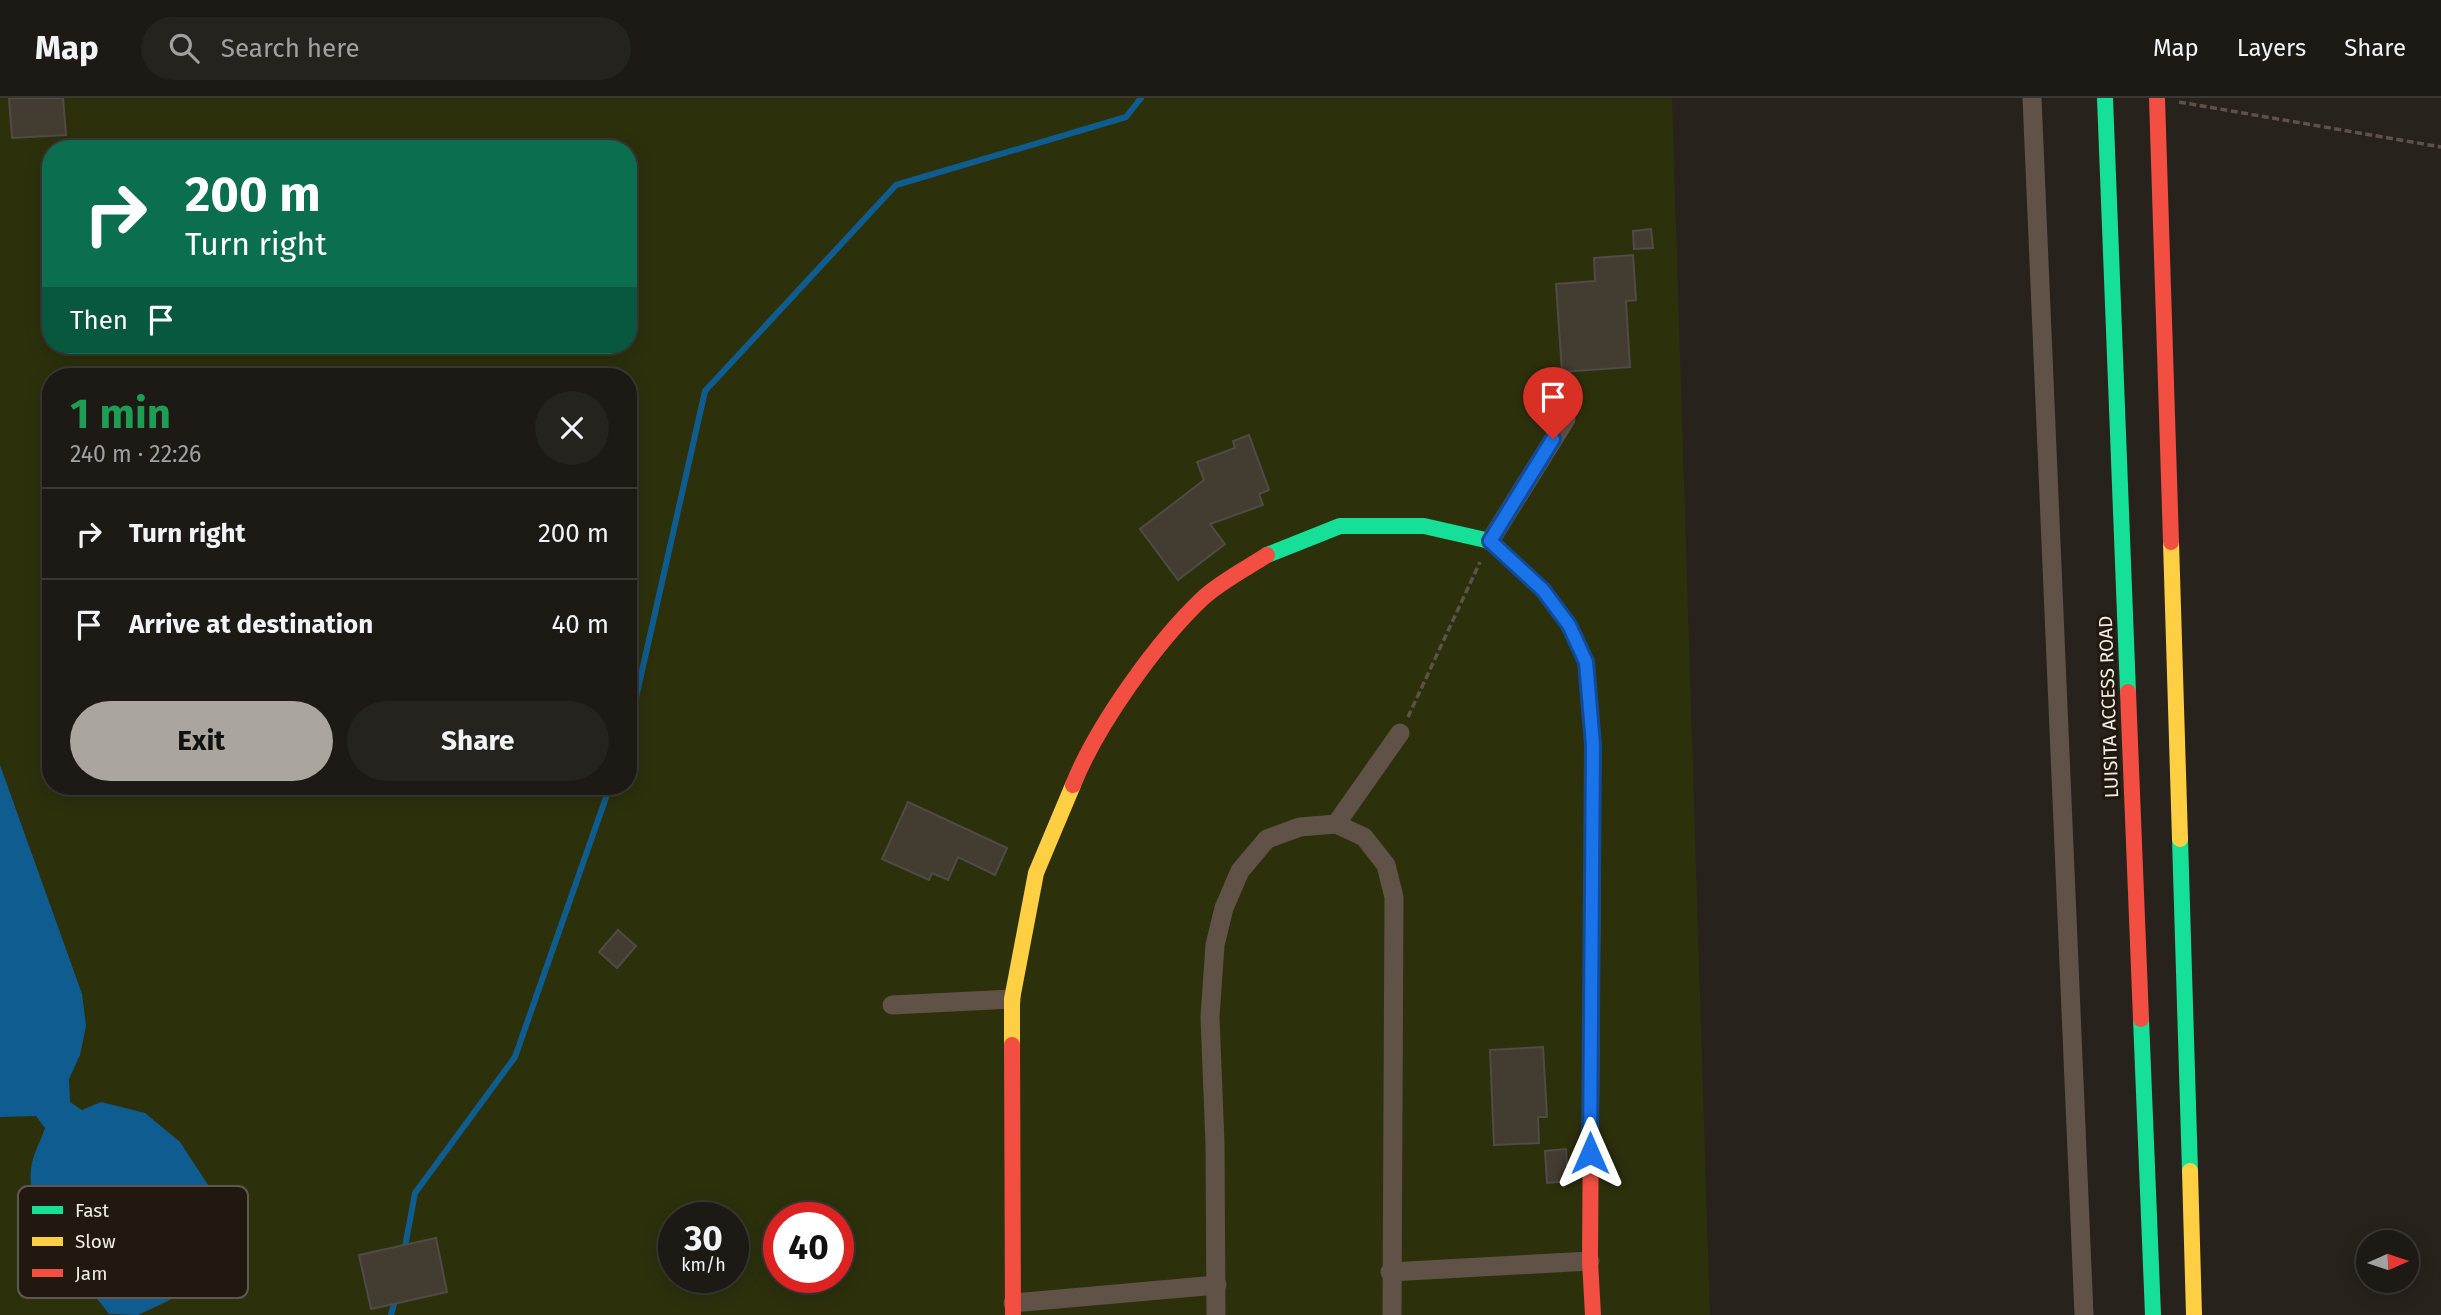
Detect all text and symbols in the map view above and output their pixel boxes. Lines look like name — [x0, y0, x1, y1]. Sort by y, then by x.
search box — [141, 17, 631, 80]
text: Map — [35, 28, 99, 68]
icon: search — [165, 29, 203, 67]
text: Search here — [221, 33, 360, 64]
text: Map — [2153, 34, 2199, 62]
text: Layers — [2237, 34, 2306, 62]
text: Share — [2344, 34, 2406, 62]
text: 200 m — [185, 165, 321, 224]
icon: right — [70, 168, 161, 259]
text: Turn right — [185, 225, 327, 263]
icon: arrive — [142, 301, 180, 339]
text: Then — [70, 305, 128, 336]
pin — [1523, 367, 1583, 439]
icon: arrive — [1534, 378, 1572, 416]
text: 1 min — [70, 389, 171, 439]
button: close — [535, 391, 609, 465]
text: 240 m · 22:26 — [70, 440, 201, 468]
icon: right — [70, 515, 108, 553]
text: Turn right — [129, 518, 246, 549]
text: 200 m — [538, 518, 609, 549]
icon: arrive — [70, 606, 108, 644]
text: Arrive at destination — [129, 609, 373, 640]
text: 40 m — [551, 609, 609, 640]
street label: LUISITA ACCESS ROAD — [2094, 615, 2123, 799]
button: Exit — [70, 701, 333, 781]
button: Share — [347, 701, 609, 781]
position arrow — [1553, 1116, 1627, 1190]
legend — [18, 1186, 248, 1298]
text: Fast — [75, 1199, 109, 1222]
speed limit sign: 40 — [763, 1202, 854, 1293]
text: 30 — [684, 1217, 723, 1259]
text: Slow — [75, 1230, 116, 1253]
north arrow — [2356, 1230, 2418, 1293]
map controls — [2356, 1230, 2419, 1293]
text: km/h — [681, 1254, 726, 1276]
text: Jam — [75, 1262, 107, 1285]

